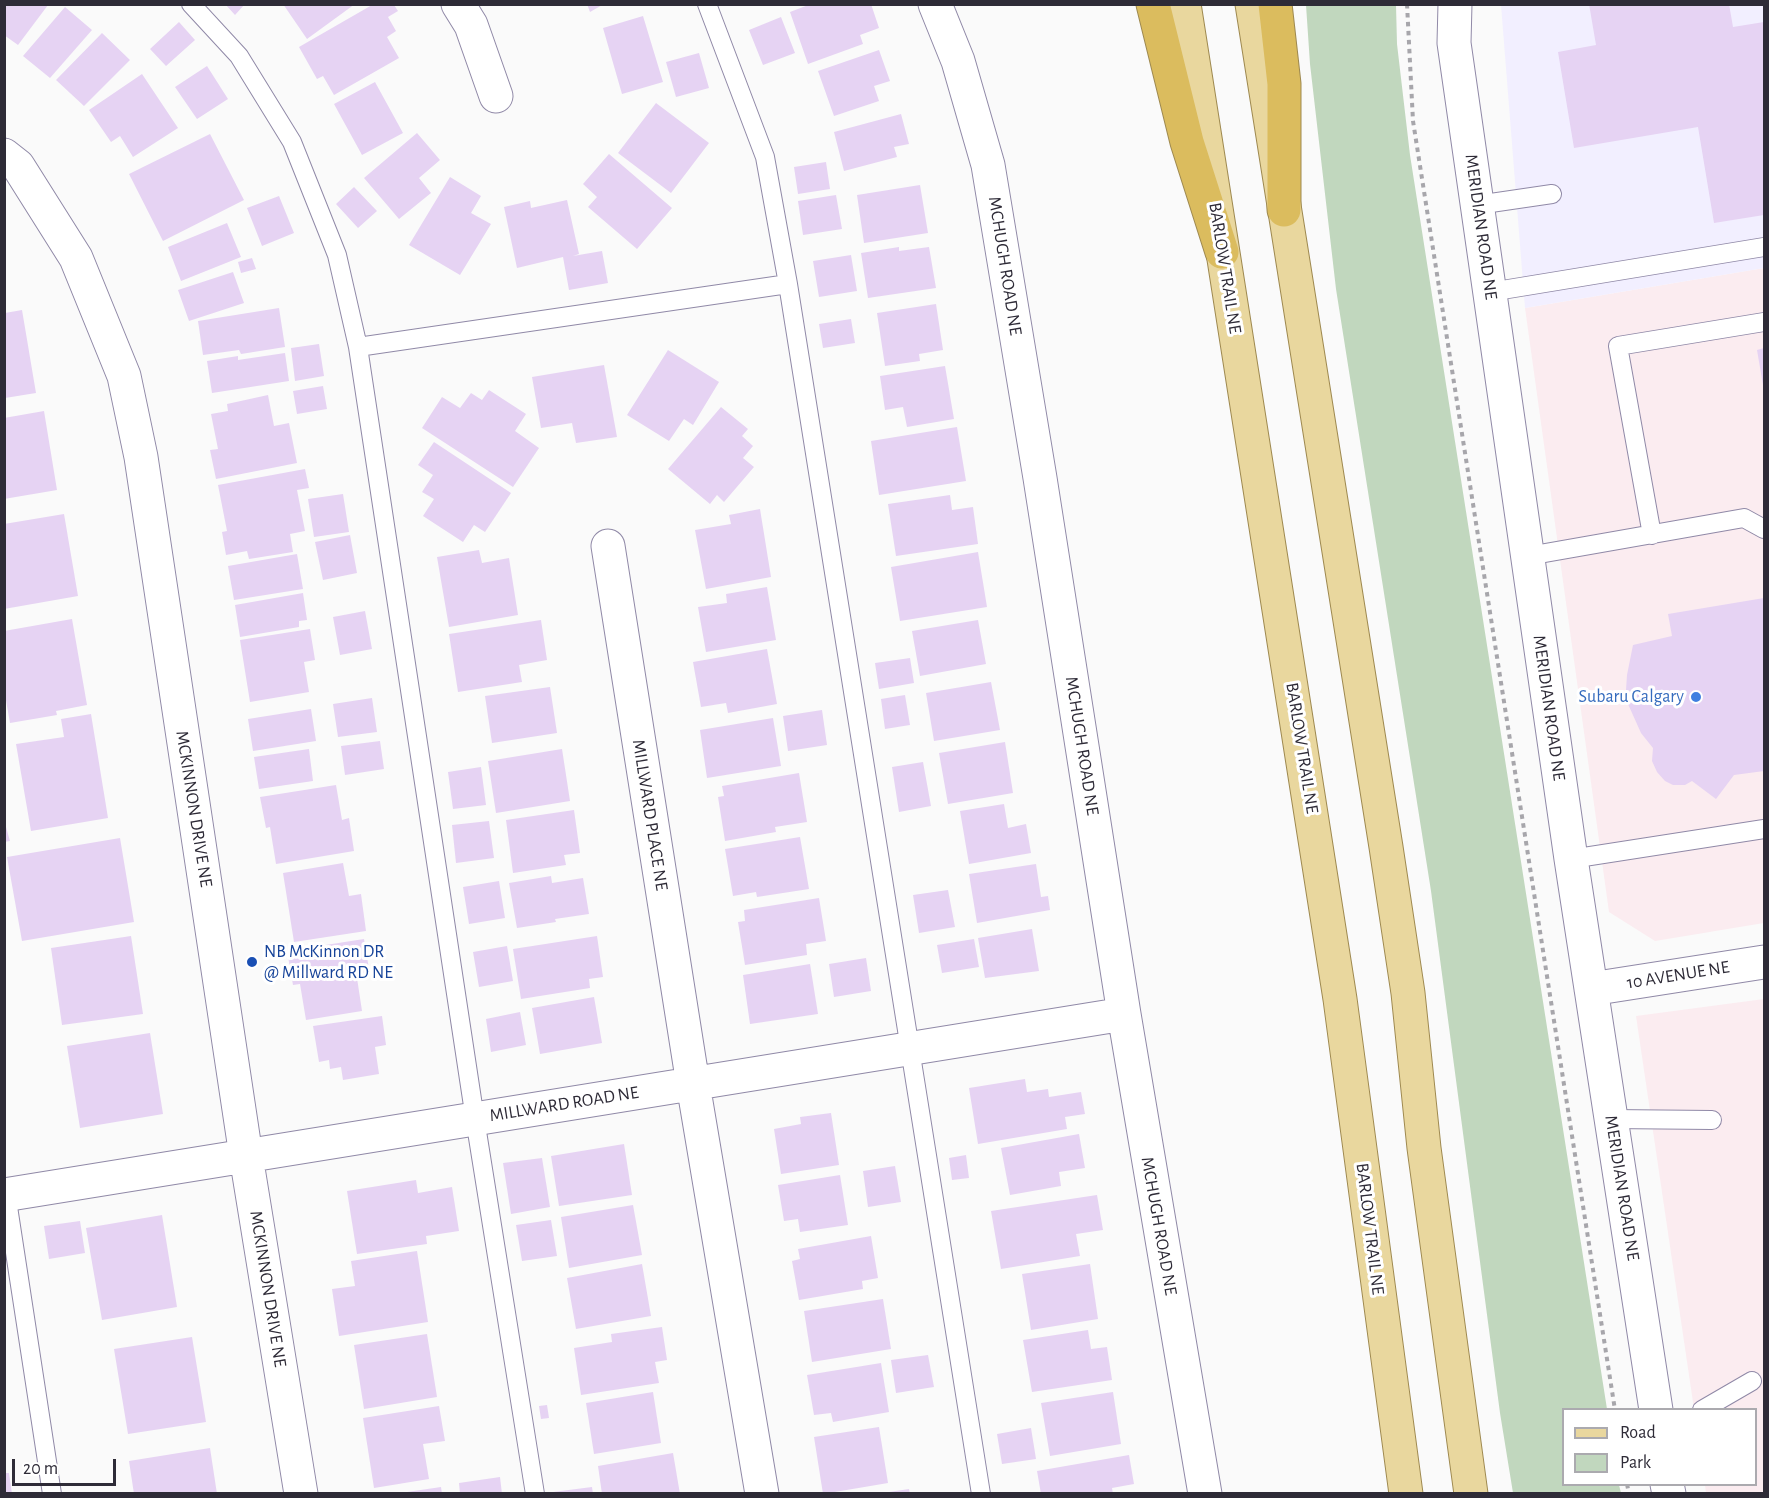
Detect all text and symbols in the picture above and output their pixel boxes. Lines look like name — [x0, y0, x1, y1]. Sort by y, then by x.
street label: MERIDIAN ROAD NE — [1460, 153, 1502, 301]
street label: MCHUGH ROAD NE — [983, 195, 1027, 337]
street label: BARLOW TRAIL NE — [1204, 201, 1246, 335]
street label: MERIDIAN ROAD NE — [1528, 634, 1570, 782]
street label: MCHUGH ROAD NE — [1060, 675, 1104, 817]
street label: BARLOW TRAIL NE — [1281, 681, 1323, 815]
place label: Subaru Calgary — [1578, 686, 1684, 708]
marker: Subaru Calgary — [1689, 690, 1703, 704]
street label: MCKINNON DRIVE NE — [171, 729, 217, 889]
street label: MILLWARD PLACE NE — [627, 738, 673, 892]
place label: NB McKinnon DR @ Millward RD NE — [264, 941, 393, 984]
marker: NB McKinnon DR @ Millward RD NE — [245, 955, 259, 969]
street label: 10 AVENUE NE — [1625, 956, 1731, 994]
street label: MILLWARD ROAD NE — [488, 1082, 640, 1126]
street label: MERIDIAN ROAD NE — [1600, 1114, 1644, 1262]
street label: MCHUGH ROAD NE — [1136, 1155, 1182, 1297]
street label: BARLOW TRAIL NE — [1351, 1162, 1389, 1296]
street label: MCKINNON DRIVE NE — [245, 1209, 291, 1369]
legend — [1562, 1408, 1757, 1486]
text: Road — [1620, 1424, 1656, 1442]
scale bar — [15, 1447, 118, 1485]
text: Park — [1620, 1454, 1651, 1472]
text: 20 m — [23, 1460, 58, 1478]

